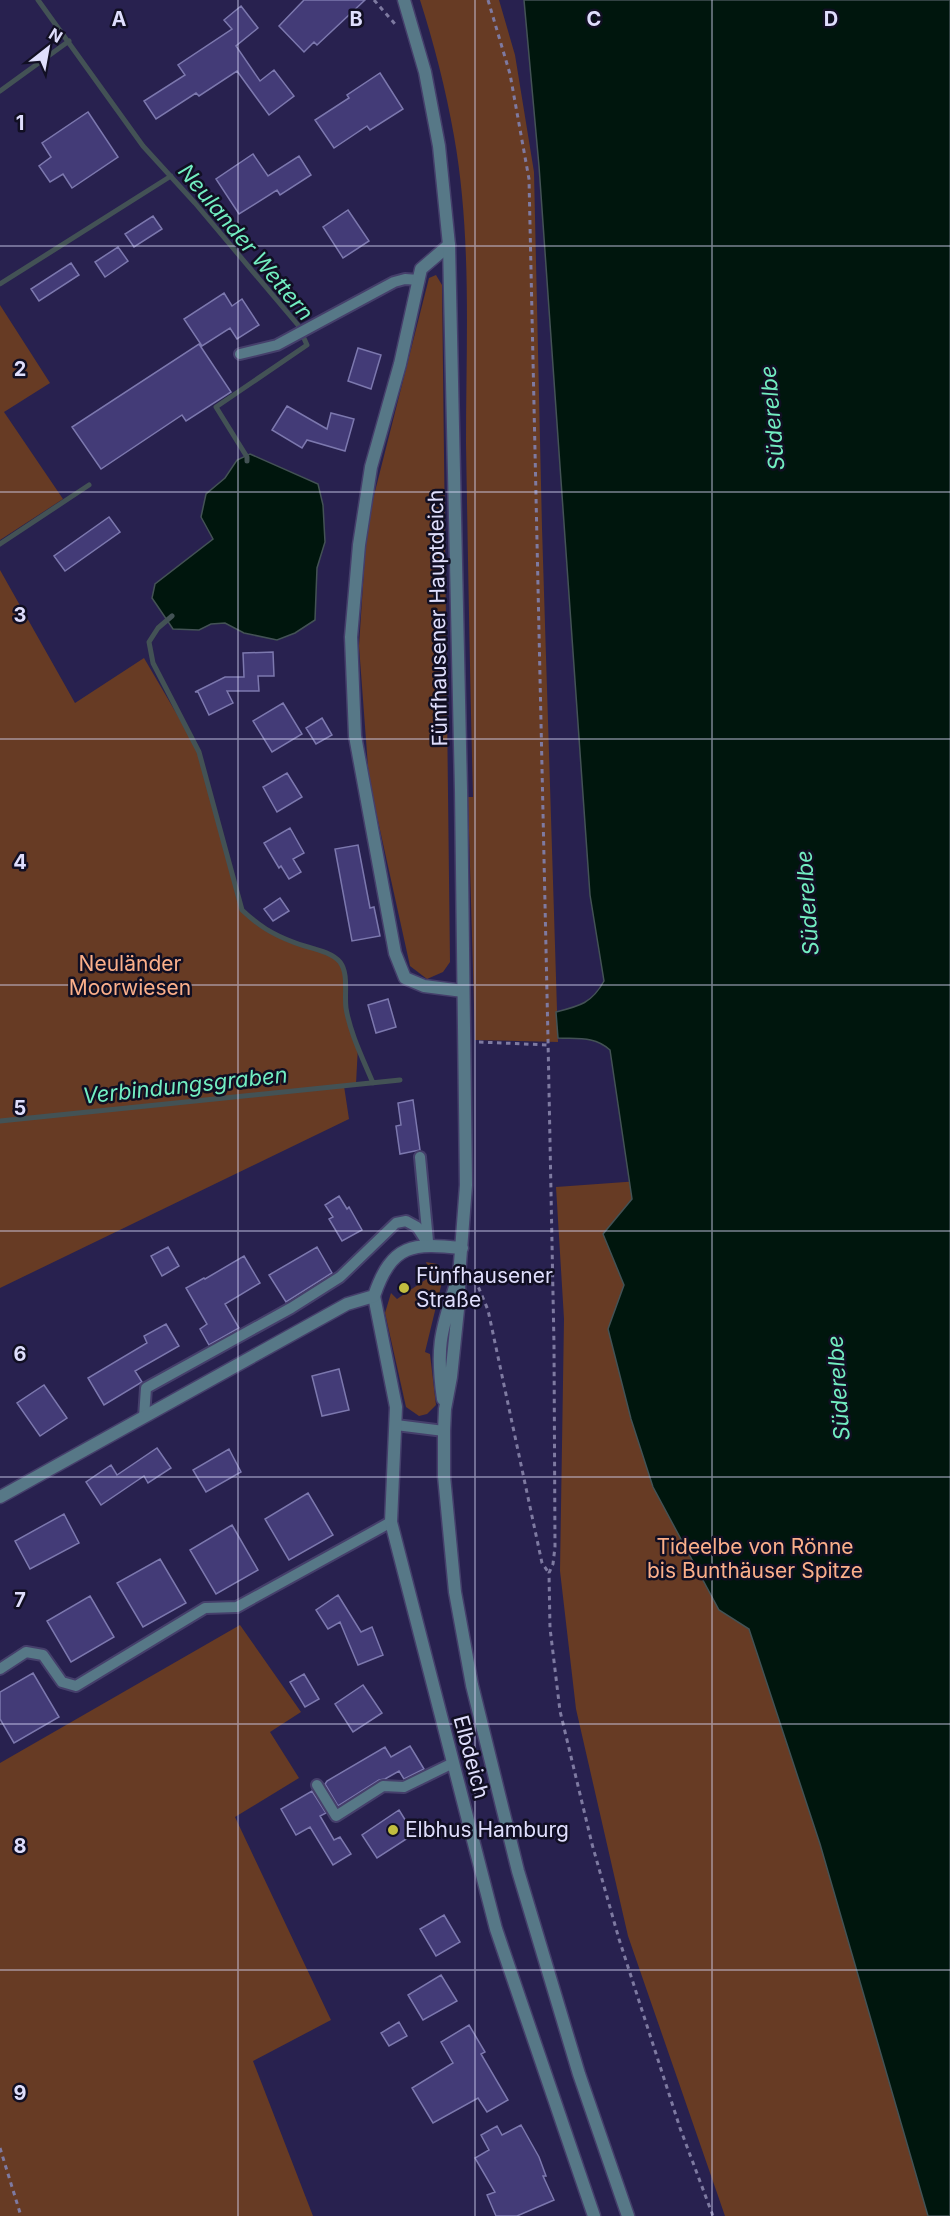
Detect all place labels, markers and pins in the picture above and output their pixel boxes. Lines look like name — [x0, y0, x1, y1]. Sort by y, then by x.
place label: Fünfhausener Straße — [416, 1263, 553, 1312]
marker: Fünfhausener Straße — [397, 1281, 411, 1295]
place label: Elbhus Hamburg — [405, 1817, 569, 1842]
marker: Elbhus Hamburg — [386, 1823, 400, 1837]

